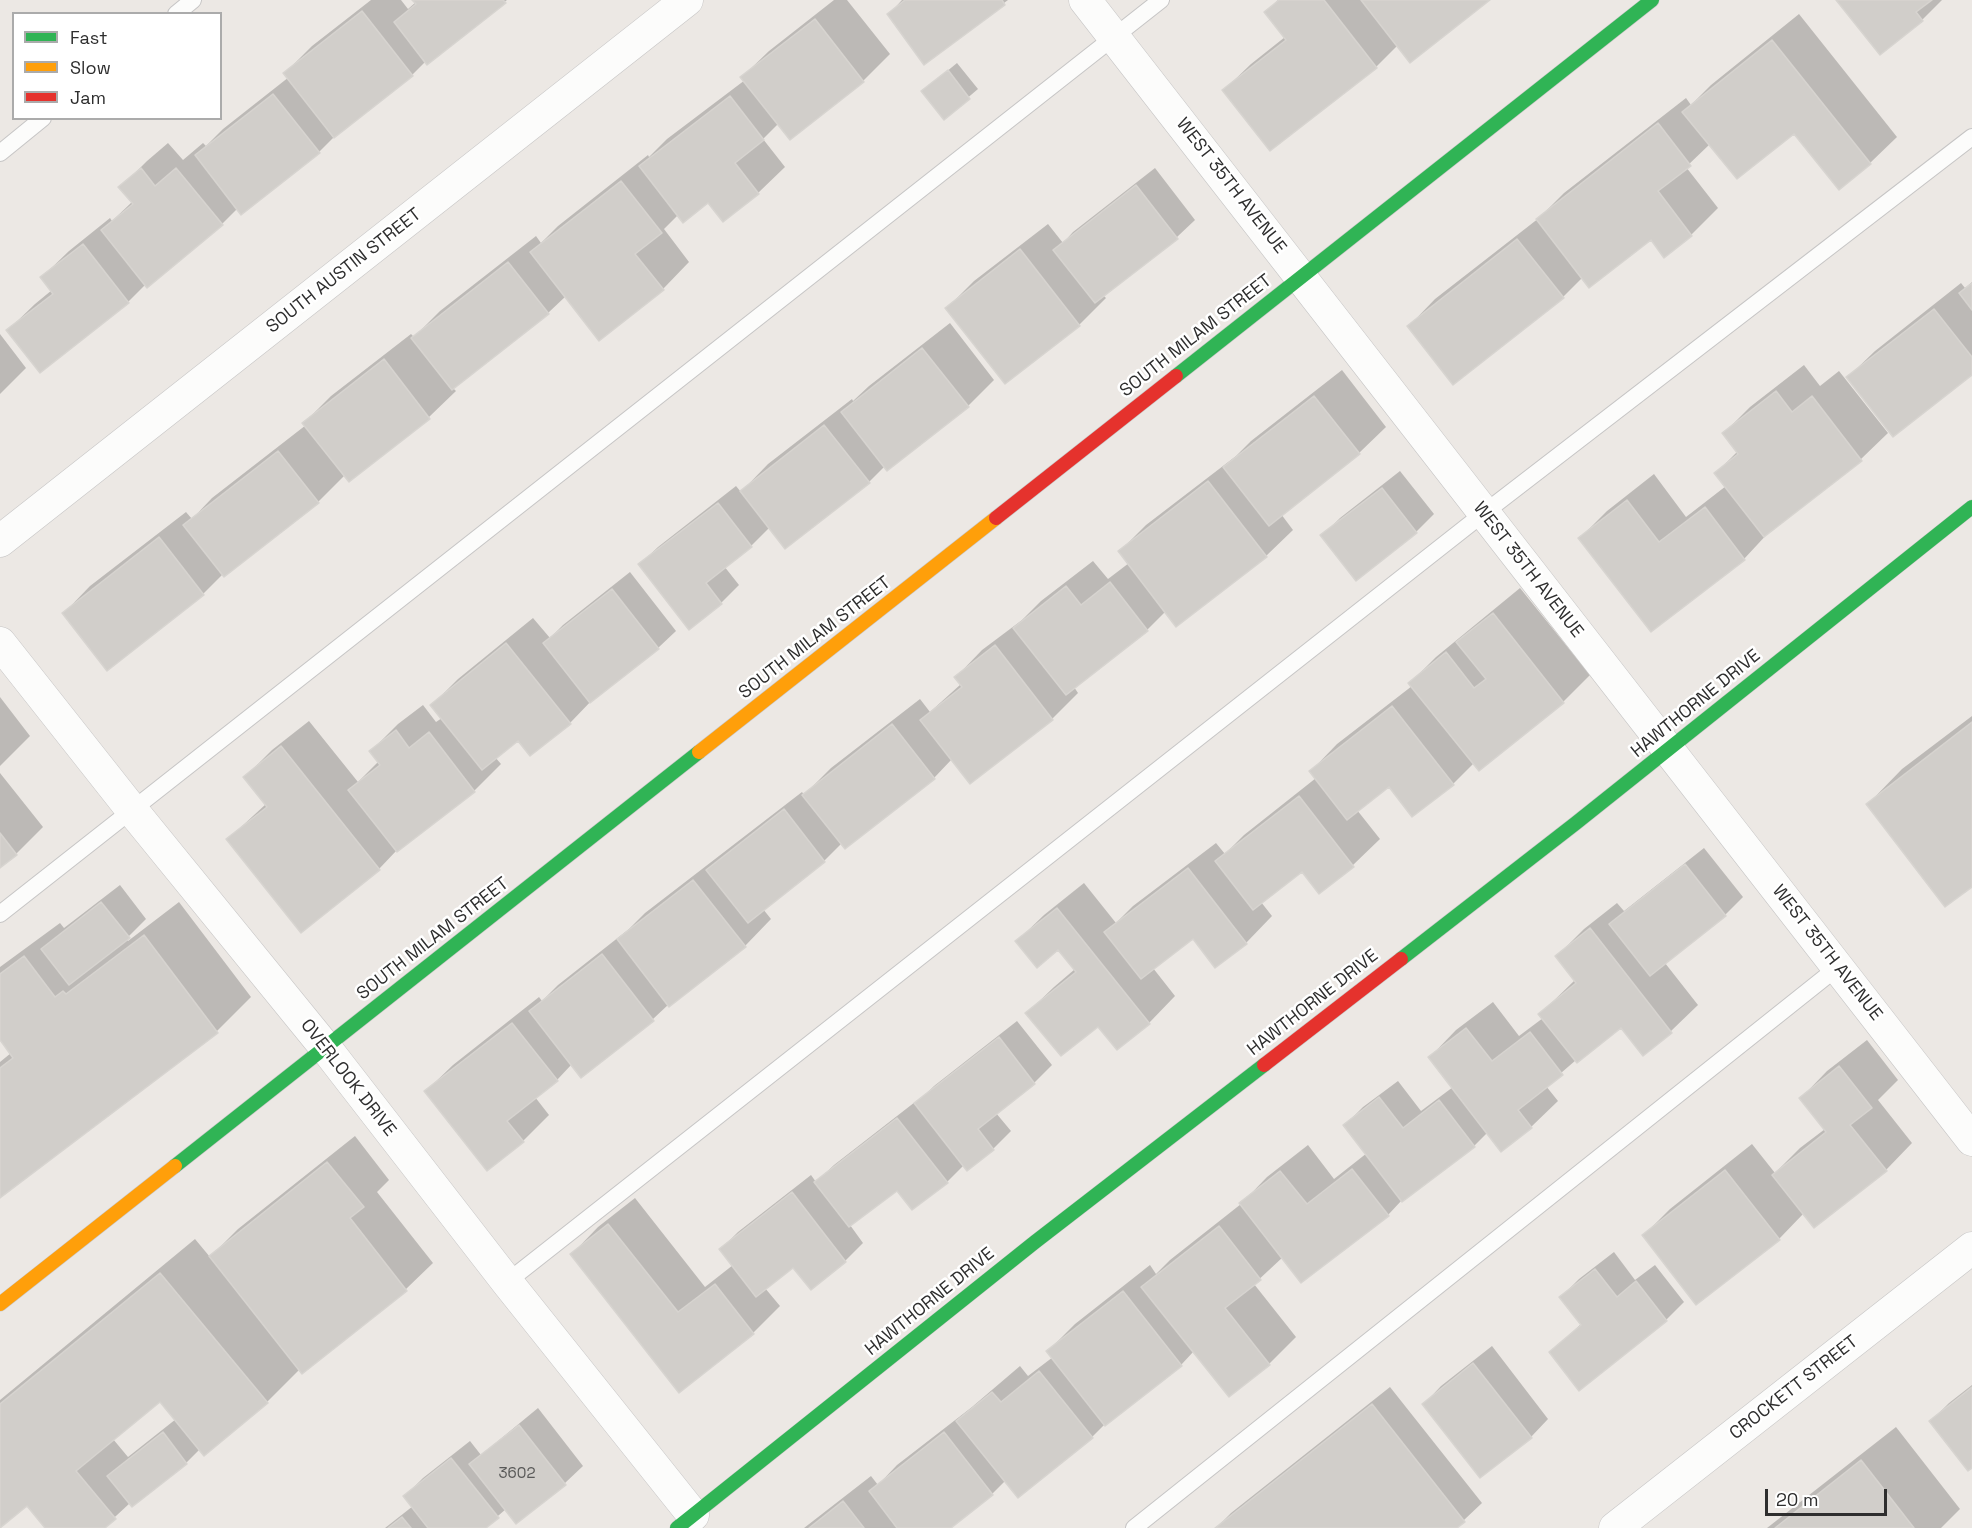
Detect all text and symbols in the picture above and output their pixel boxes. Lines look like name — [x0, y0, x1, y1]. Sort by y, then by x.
legend — [12, 12, 222, 120]
text: Fast — [70, 26, 107, 49]
text: Slow — [70, 56, 111, 79]
text: Jam — [70, 86, 106, 109]
street label: WEST 35TH AVENUE — [1171, 114, 1291, 258]
street label: SOUTH AUSTIN STREET — [262, 204, 426, 338]
street label: SOUTH MILAM STREET — [1116, 270, 1276, 402]
street label: WEST 35TH AVENUE — [1468, 498, 1588, 642]
street label: SOUTH MILAM STREET — [735, 572, 895, 704]
street label: HAWTHORNE DRIVE — [1627, 645, 1765, 763]
street label: SOUTH MILAM STREET — [353, 873, 513, 1005]
street label: WEST 35TH AVENUE — [1767, 881, 1887, 1025]
street label: HAWTHORNE DRIVE — [1243, 945, 1383, 1061]
street label: OVERLOOK DRIVE — [296, 1015, 400, 1141]
street label: HAWTHORNE DRIVE — [861, 1243, 999, 1361]
street label: CROCKETT STREET — [1726, 1331, 1862, 1445]
house number: 3602 — [499, 1465, 535, 1483]
scale bar — [1768, 1477, 1890, 1515]
text: 20 m — [1776, 1488, 1819, 1511]

